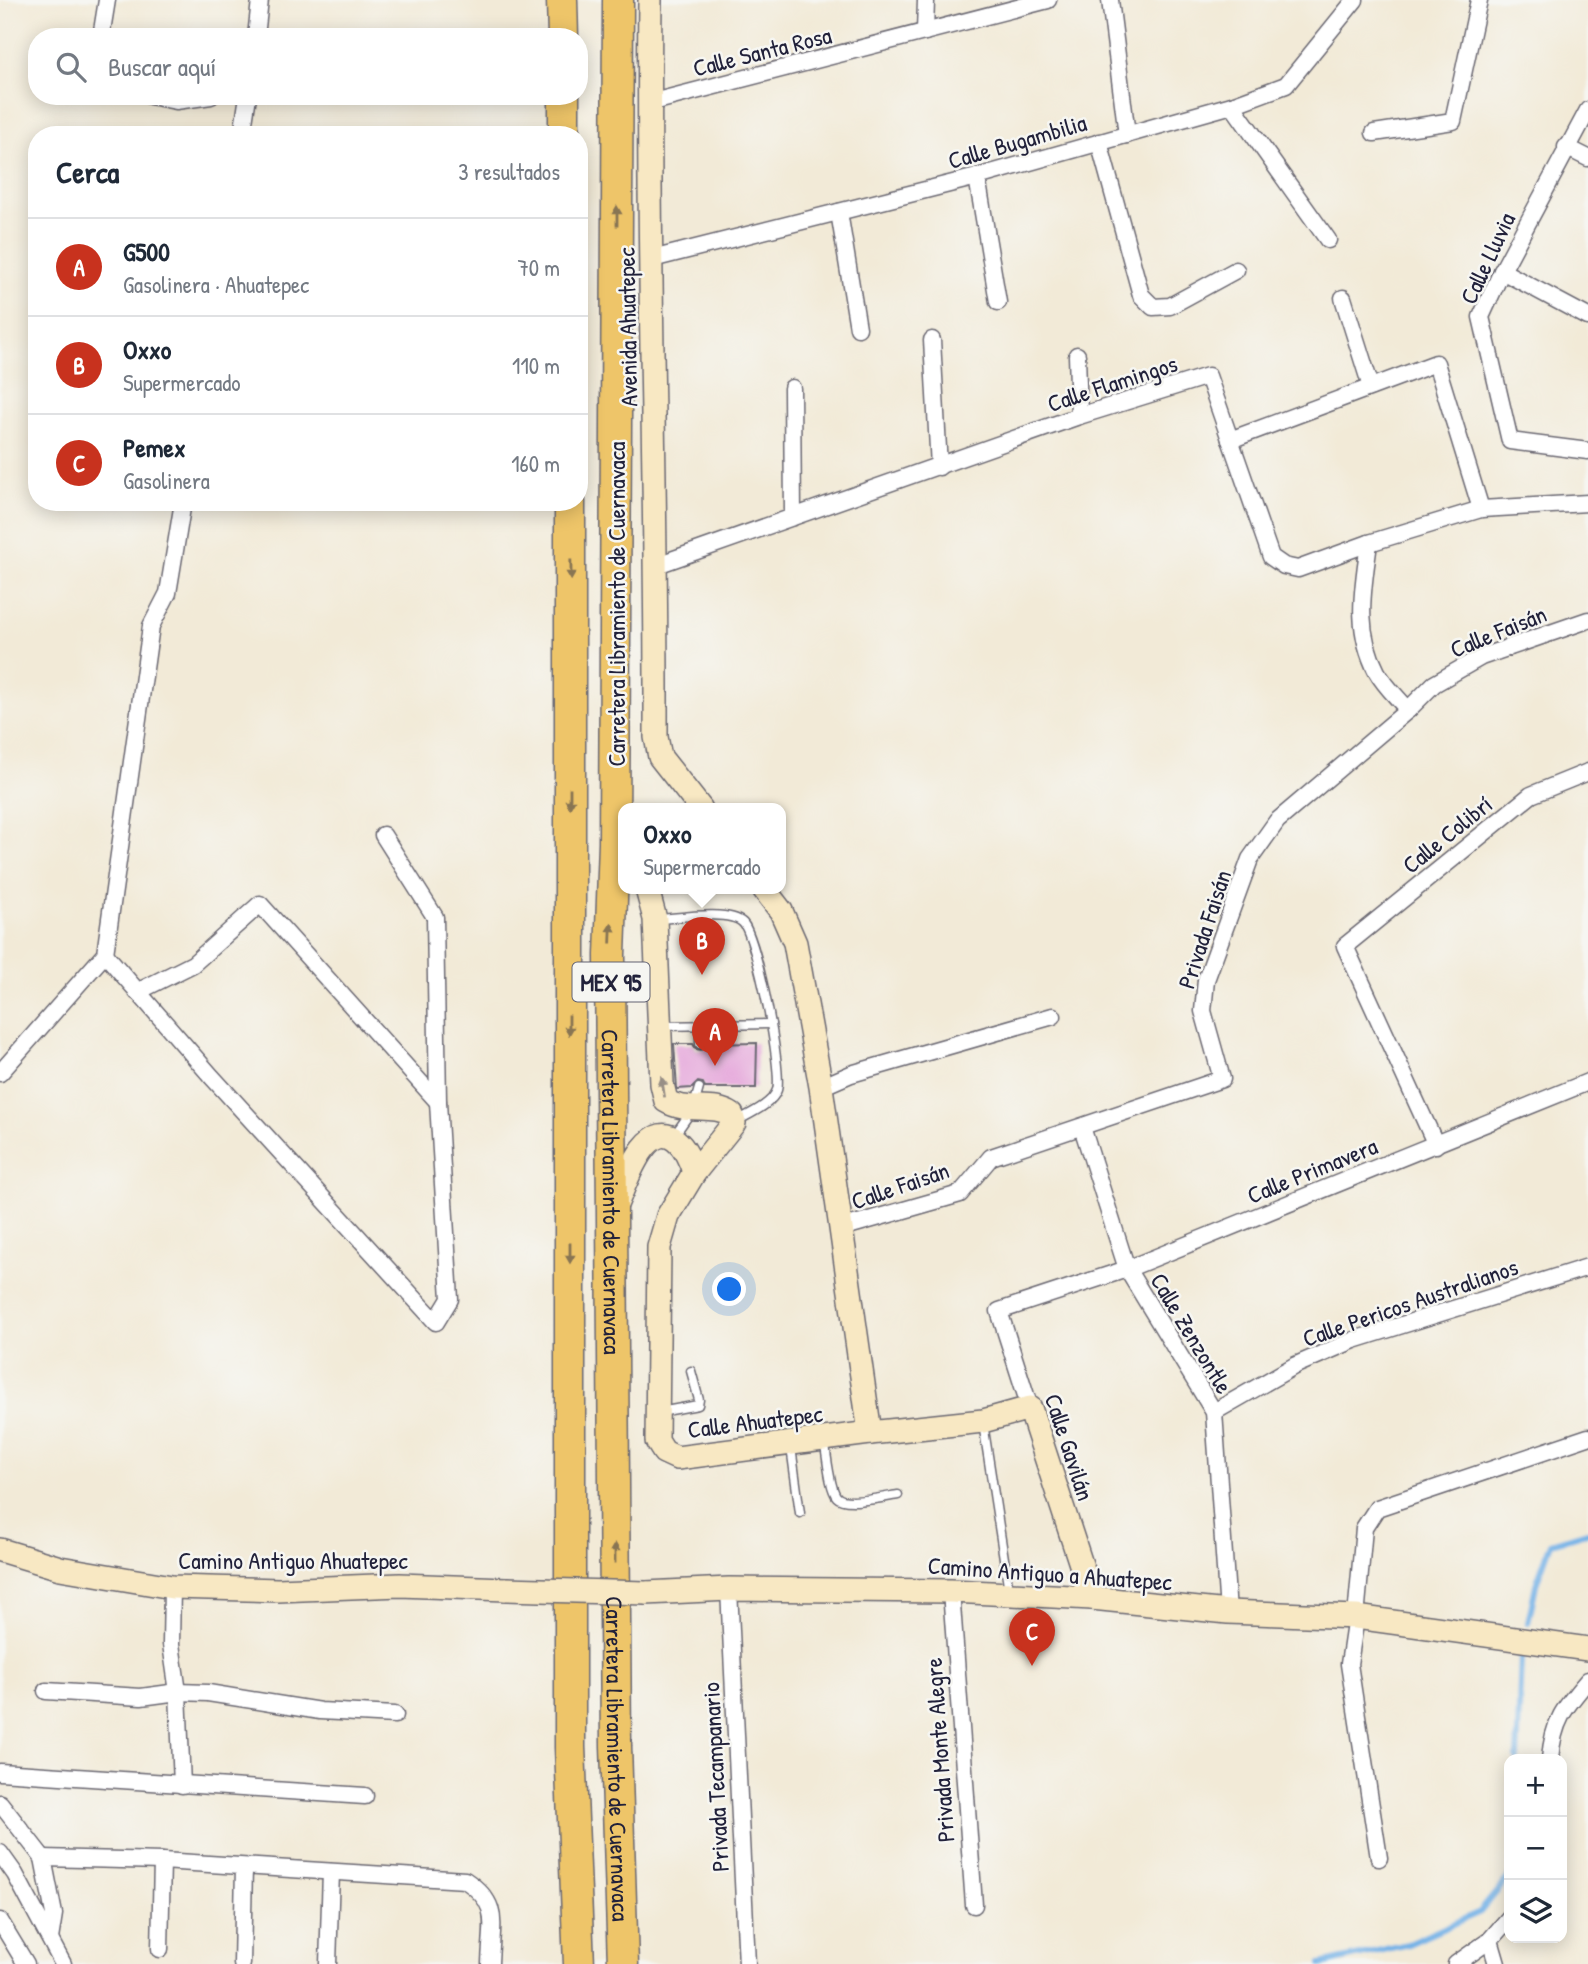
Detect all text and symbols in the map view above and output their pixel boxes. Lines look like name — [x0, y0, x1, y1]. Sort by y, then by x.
street label: Calle Santa Rosa — [689, 18, 835, 84]
search box — [28, 28, 588, 105]
icon: search — [52, 48, 90, 86]
text: Buscar aquí — [108, 49, 216, 84]
street label: Calle Bugambilia — [944, 106, 1090, 176]
text: Cerca — [56, 152, 119, 192]
text: 3 resultados — [458, 156, 560, 187]
one-way arrow — [611, 205, 623, 227]
street label: Calle Lluvia — [1452, 207, 1522, 309]
text: G500 — [123, 234, 170, 269]
street label: Avenida Ahuatepec — [610, 246, 644, 407]
text: A — [73, 252, 85, 283]
text: 70 m — [517, 252, 560, 283]
text: Gasolinera · Ahuatepec — [123, 269, 309, 300]
text: Oxxo — [123, 332, 171, 367]
street label: Calle Flamingos — [1043, 347, 1181, 419]
text: B — [73, 350, 85, 381]
text: 110 m — [512, 350, 560, 381]
text: Supermercado — [123, 367, 240, 398]
text: Pemex — [123, 430, 186, 465]
street label: Carretera Libramiento de Cuernavaca — [600, 442, 632, 766]
text: C — [73, 448, 85, 479]
text: 160 m — [511, 448, 560, 479]
text: Gasolinera — [123, 465, 210, 496]
one-way arrow — [565, 560, 577, 582]
street label: Calle Faisán — [1445, 597, 1551, 665]
one-way arrow — [564, 787, 576, 809]
street label: Calle Colibrí — [1395, 788, 1499, 880]
popup — [618, 803, 786, 894]
text: Oxxo — [643, 816, 692, 851]
text: Supermercado — [643, 851, 761, 882]
street label: Privada Faisán — [1170, 866, 1238, 992]
pin: B — [679, 917, 725, 975]
one-way arrow — [605, 922, 617, 944]
road number: MEX 95 — [572, 962, 650, 1001]
pin: A — [692, 1008, 738, 1066]
one-way arrow — [563, 1015, 575, 1037]
street label: Carretera Libramiento de Cuernavaca — [595, 1029, 629, 1355]
one-way arrow — [657, 1076, 668, 1098]
street label: Calle Primavera — [1242, 1129, 1382, 1211]
street label: Calle Faisán — [847, 1153, 953, 1217]
one-way arrow — [564, 1242, 576, 1264]
street label: Calle Pericos Australianos — [1298, 1250, 1522, 1354]
street label: Calle Zenzontle — [1143, 1267, 1241, 1400]
your location — [712, 1272, 746, 1306]
street label: Calle Gavilán — [1038, 1389, 1102, 1505]
street label: Calle Ahuatepec — [686, 1397, 825, 1445]
one-way arrow — [609, 1542, 621, 1564]
street label: Camino Antiguo Ahuatepec — [178, 1544, 409, 1576]
street label: Camino Antiguo a Ahuatepec — [927, 1549, 1174, 1598]
street label: Carretera Libramiento de Cuernavaca — [599, 1596, 638, 1922]
pin: C — [1009, 1608, 1055, 1666]
street label: Privada Monte Alegre — [917, 1656, 961, 1843]
street label: Privada Tecampanario — [694, 1681, 736, 1872]
map controls — [1504, 1754, 1567, 1943]
button: + — [1504, 1754, 1567, 1817]
button: − — [1504, 1817, 1567, 1880]
button: layers — [1504, 1880, 1567, 1943]

